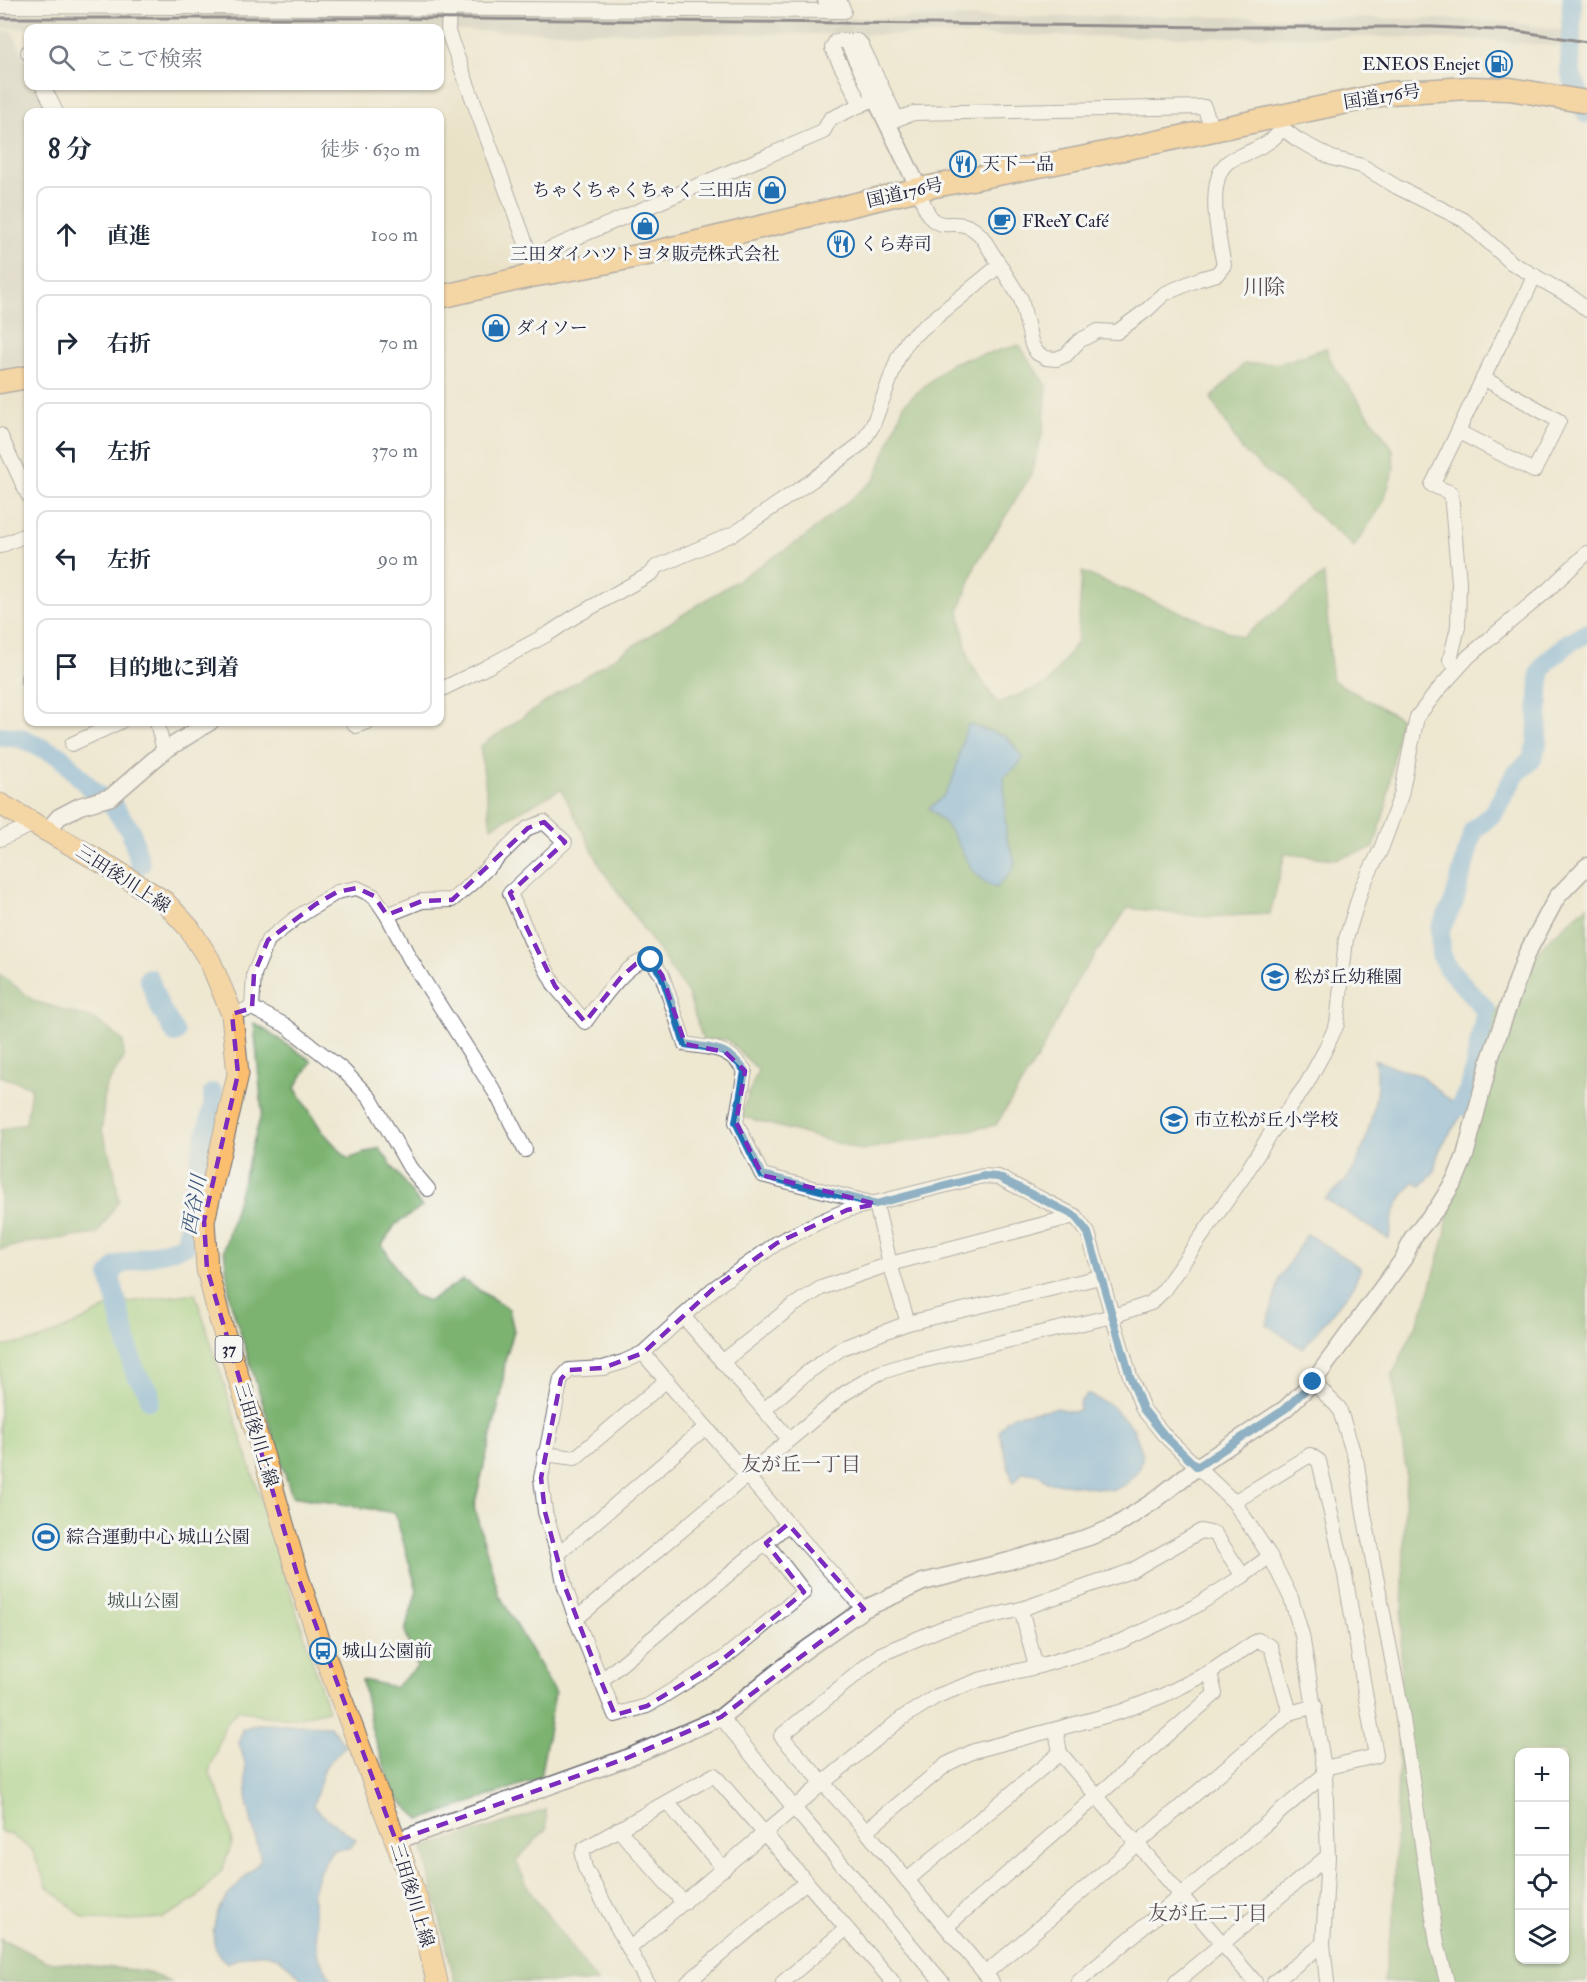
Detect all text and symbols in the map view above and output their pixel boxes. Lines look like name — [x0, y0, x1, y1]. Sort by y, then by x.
search box — [24, 24, 444, 90]
icon: search — [45, 41, 78, 74]
text: ここで検索 — [93, 45, 203, 73]
fuel station icon: ENEOS Enejet — [1484, 49, 1514, 79]
place label: ENEOS Enejet — [1362, 53, 1480, 76]
street label: 国道176号 — [1342, 80, 1422, 114]
text: 8 分 — [48, 134, 92, 166]
text: 徒歩 · 630 m — [320, 137, 420, 162]
restaurant icon: 天下一品 — [948, 149, 978, 179]
place label: 天下一品 — [982, 153, 1054, 176]
street label: 国道176号 — [865, 173, 945, 213]
shop icon: ちゃくちゃくちゃく 三田店 — [757, 175, 787, 205]
place label: ちゃくちゃくちゃく 三田店 — [532, 179, 752, 202]
cafe icon: FReeY Café — [987, 206, 1017, 236]
place label: FReeY Café — [1022, 210, 1109, 233]
shop icon: 三田ダイハツトヨタ販売株式会社 — [630, 211, 660, 241]
icon: ahead — [50, 218, 83, 251]
text: 直進 — [107, 222, 151, 250]
text: 100 m — [371, 222, 418, 247]
restaurant icon: くら寿司 — [826, 229, 856, 259]
place label: くら寿司 — [860, 233, 932, 256]
place label: 三田ダイハツトヨタ販売株式会社 — [510, 243, 780, 266]
district label: 川除 — [1243, 274, 1285, 301]
shop icon: ダイソー — [481, 313, 511, 343]
place label: ダイソー — [516, 317, 588, 340]
icon: right — [50, 326, 83, 359]
text: 右折 — [107, 330, 151, 358]
text: 70 m — [379, 330, 418, 355]
icon: left — [50, 434, 83, 467]
text: 左折 — [107, 438, 151, 466]
text: 370 m — [371, 438, 418, 463]
icon: left — [50, 542, 83, 575]
text: 左折 — [107, 546, 151, 574]
text: 90 m — [378, 546, 418, 571]
icon: arrive — [50, 650, 83, 683]
text: 目的地に到着 — [107, 654, 239, 682]
street label: 三田後川上線 — [71, 840, 175, 918]
route start — [637, 946, 663, 972]
school or university icon: 松が丘幼稚園 — [1260, 962, 1290, 992]
place label: 松が丘幼稚園 — [1294, 966, 1402, 989]
school or university icon: 市立松が丘小学校 — [1159, 1105, 1189, 1135]
place label: 市立松が丘小学校 — [1194, 1109, 1338, 1132]
water label: 西谷川 — [176, 1171, 212, 1237]
road number: 37 — [216, 1336, 242, 1362]
route end — [1299, 1368, 1325, 1394]
street label: 三田後川上線 — [229, 1380, 283, 1490]
district label: 友が丘一丁目 — [741, 1452, 861, 1477]
sports icon: 綜合運動中心 城山公園 — [31, 1522, 61, 1552]
place label: 綜合運動中心 城山公園 — [66, 1526, 250, 1549]
park label: 城山公園 — [107, 1590, 179, 1613]
bus stop icon: 城山公園前 — [308, 1636, 338, 1666]
place label: 城山公園前 — [342, 1640, 432, 1663]
map controls — [1515, 1748, 1569, 1964]
button: + — [1515, 1748, 1569, 1802]
button: − — [1515, 1802, 1569, 1856]
street label: 三田後川上線 — [385, 1840, 439, 1950]
button: locate — [1515, 1856, 1569, 1910]
district label: 友が丘二丁目 — [1148, 1901, 1268, 1926]
button: layers — [1515, 1910, 1569, 1964]

